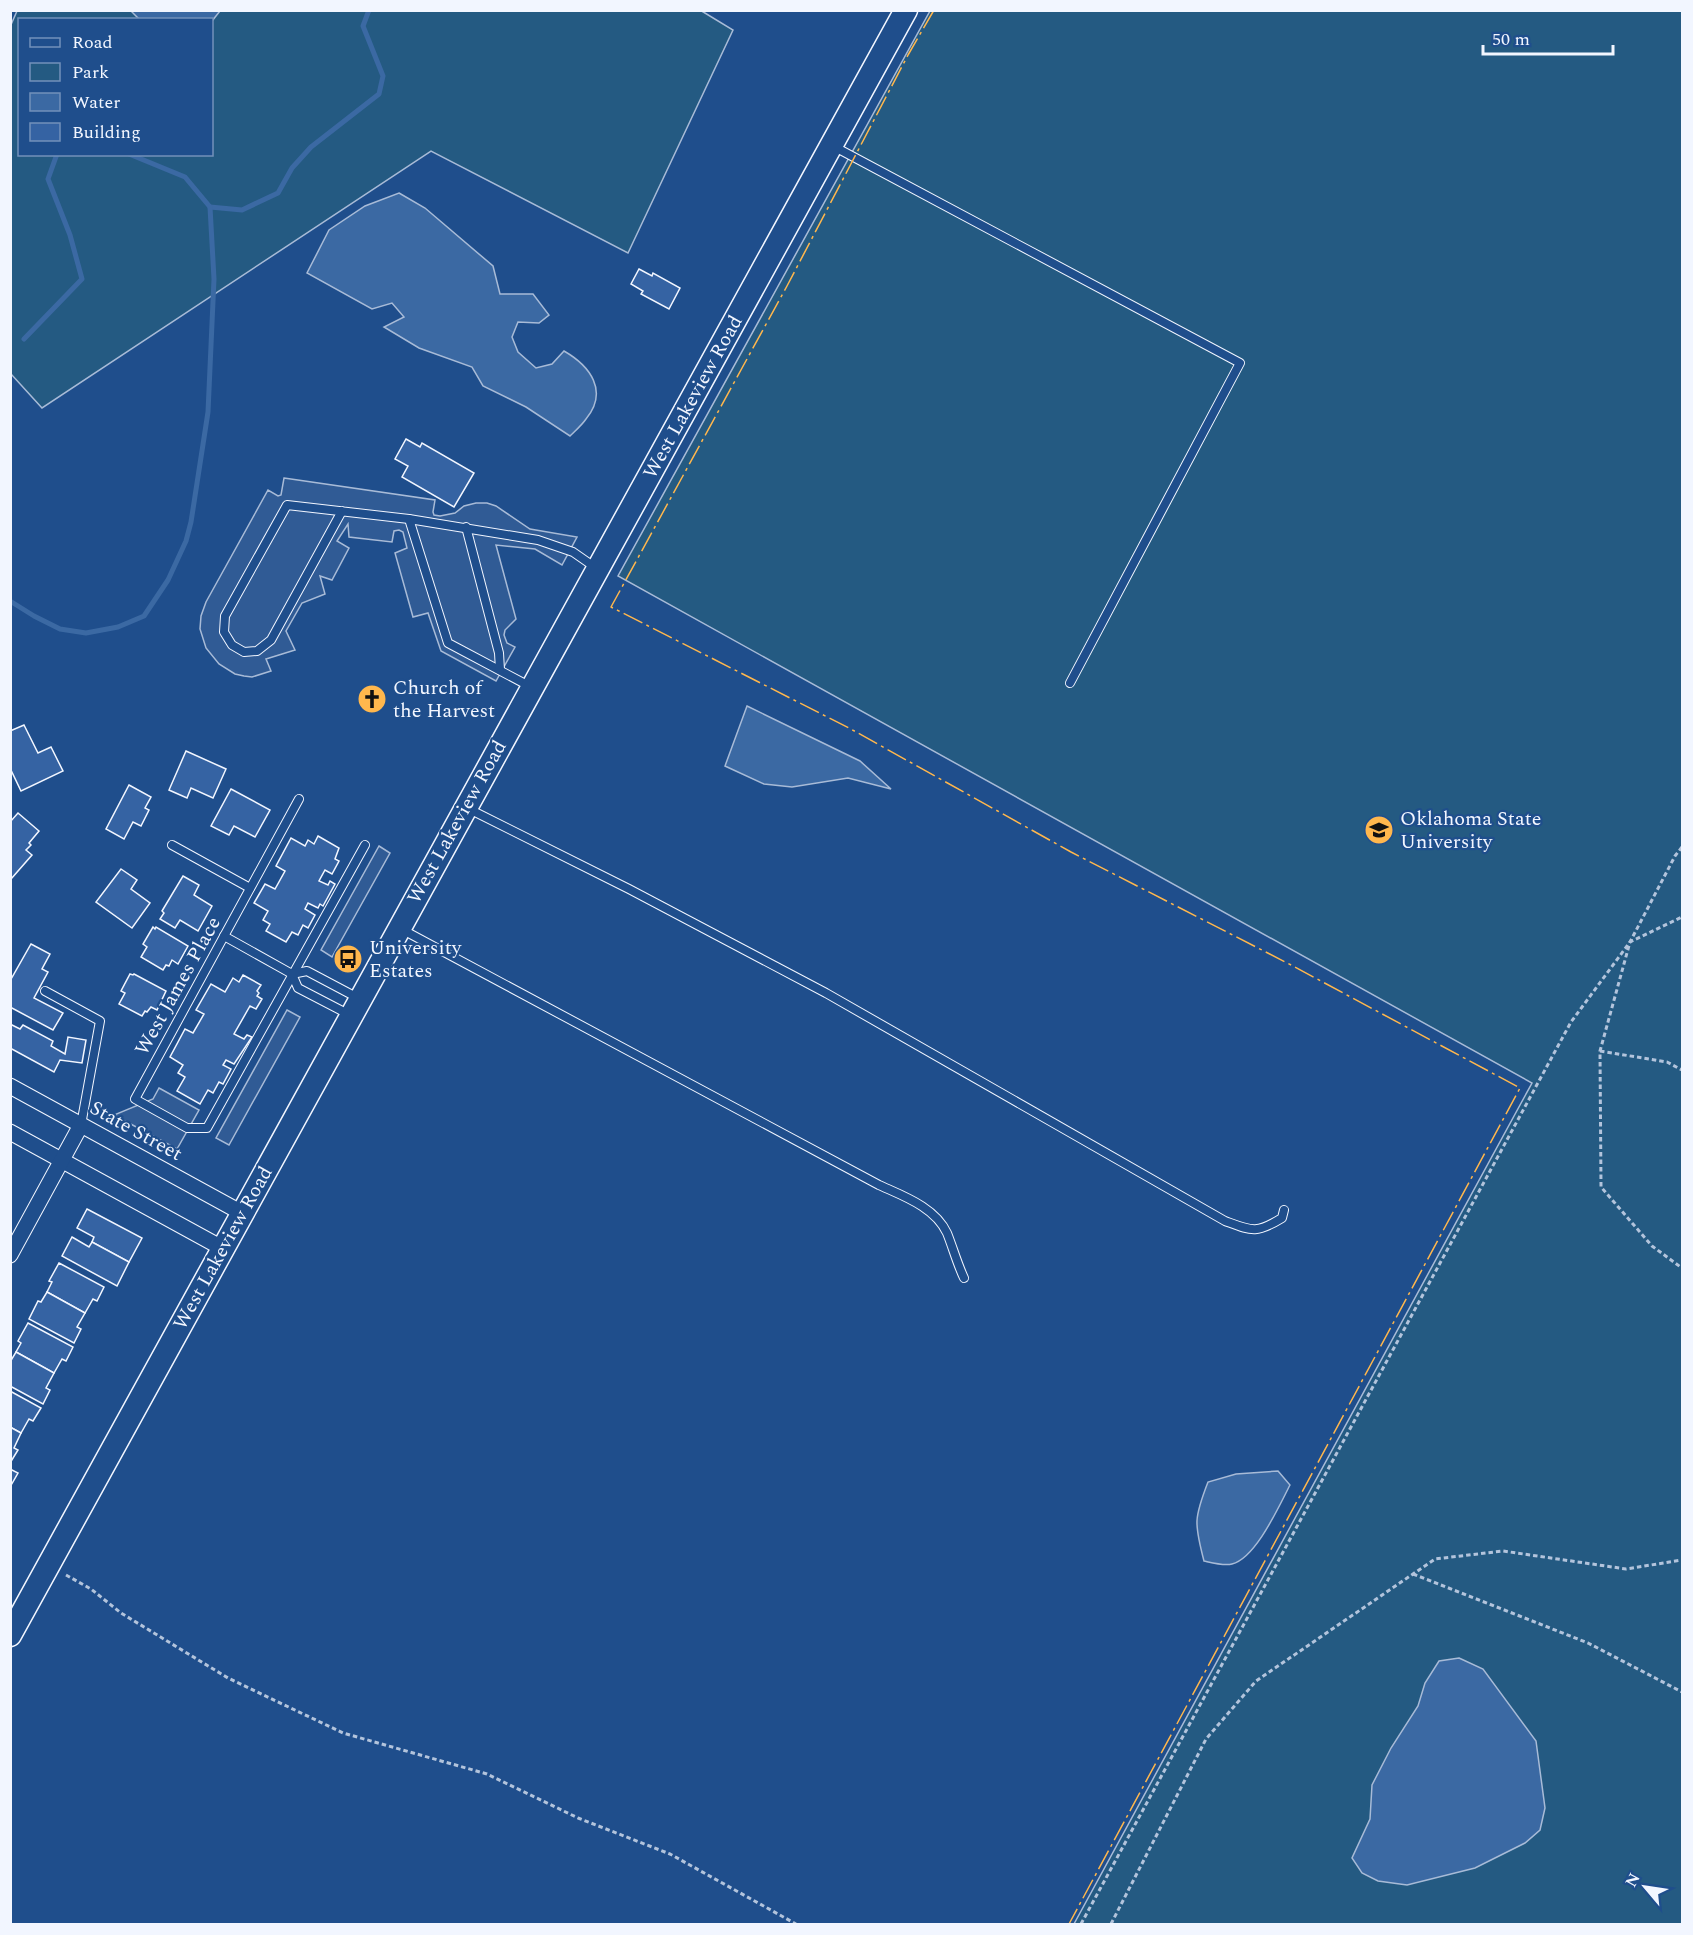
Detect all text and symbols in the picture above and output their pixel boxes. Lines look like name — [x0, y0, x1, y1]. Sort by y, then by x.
legend — [18, 18, 213, 156]
scale bar — [1483, 18, 1614, 56]
text: 50 m — [1492, 26, 1530, 53]
text: Road — [72, 29, 113, 56]
text: Park — [72, 59, 109, 86]
text: Water — [72, 89, 120, 116]
text: Building — [72, 119, 141, 146]
street label: West Lakeview Road — [636, 310, 750, 484]
place label: Church of the Harvest — [393, 673, 495, 726]
church icon: Church of the Harvest — [356, 683, 388, 715]
street label: West Lakeview Road — [400, 735, 514, 909]
place label: Oklahoma State University — [1400, 804, 1541, 857]
school or university icon: Oklahoma State University — [1363, 814, 1395, 846]
street label: West James Place — [127, 911, 229, 1061]
place label: University Estates — [369, 933, 463, 986]
bus stop icon: University Estates — [332, 943, 364, 975]
street label: State Street — [84, 1093, 188, 1169]
street label: West Lakeview Road — [166, 1161, 280, 1335]
north arrow — [1615, 1857, 1675, 1917]
text: N — [1619, 1869, 1646, 1892]

